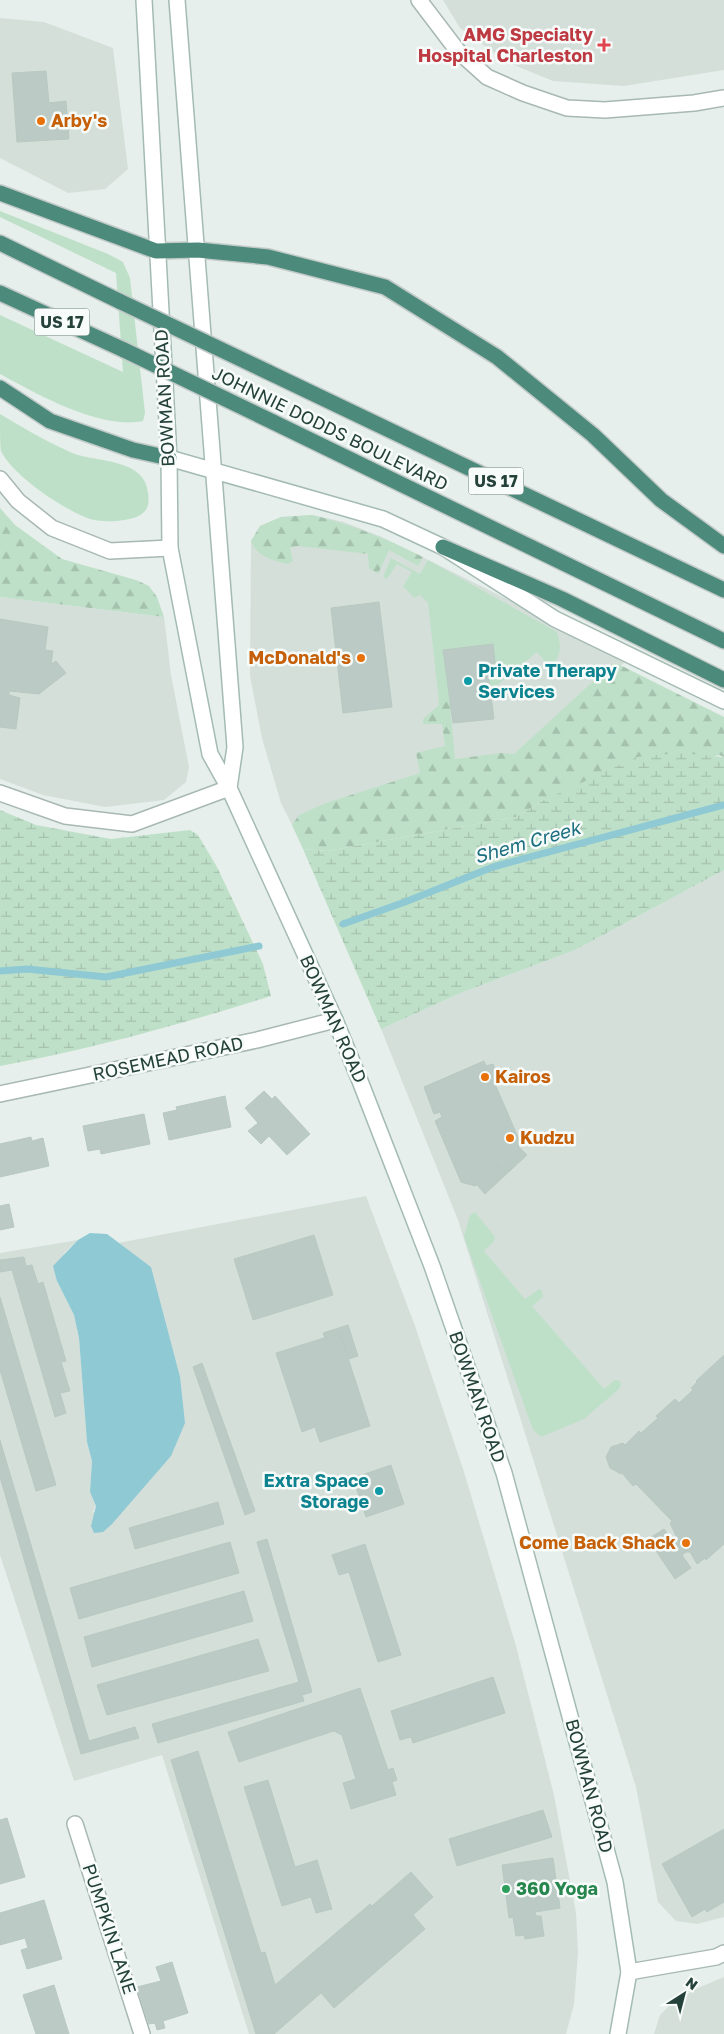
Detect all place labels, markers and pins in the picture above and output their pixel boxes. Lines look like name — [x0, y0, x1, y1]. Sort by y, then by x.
place label: AMG Specialty Hospital Charleston — [418, 23, 593, 66]
marker: AMG Specialty Hospital Charleston — [597, 38, 611, 52]
place label: Arby's — [51, 109, 107, 131]
marker: Arby's — [35, 115, 47, 127]
place label: McDonald's — [248, 646, 351, 668]
marker: McDonald's — [355, 652, 367, 664]
place label: Private Therapy Services — [478, 659, 617, 702]
marker: Private Therapy Services — [462, 675, 474, 687]
place label: Kairos — [495, 1065, 551, 1087]
marker: Kairos — [479, 1071, 491, 1083]
place label: Kudzu — [520, 1126, 574, 1148]
marker: Kudzu — [504, 1132, 516, 1144]
place label: Extra Space Storage — [264, 1469, 369, 1512]
marker: Extra Space Storage — [373, 1485, 385, 1497]
place label: Come Back Shack — [519, 1531, 677, 1553]
marker: Come Back Shack — [680, 1537, 692, 1549]
place label: 360 Yoga — [516, 1877, 598, 1899]
marker: 360 Yoga — [500, 1883, 512, 1895]

